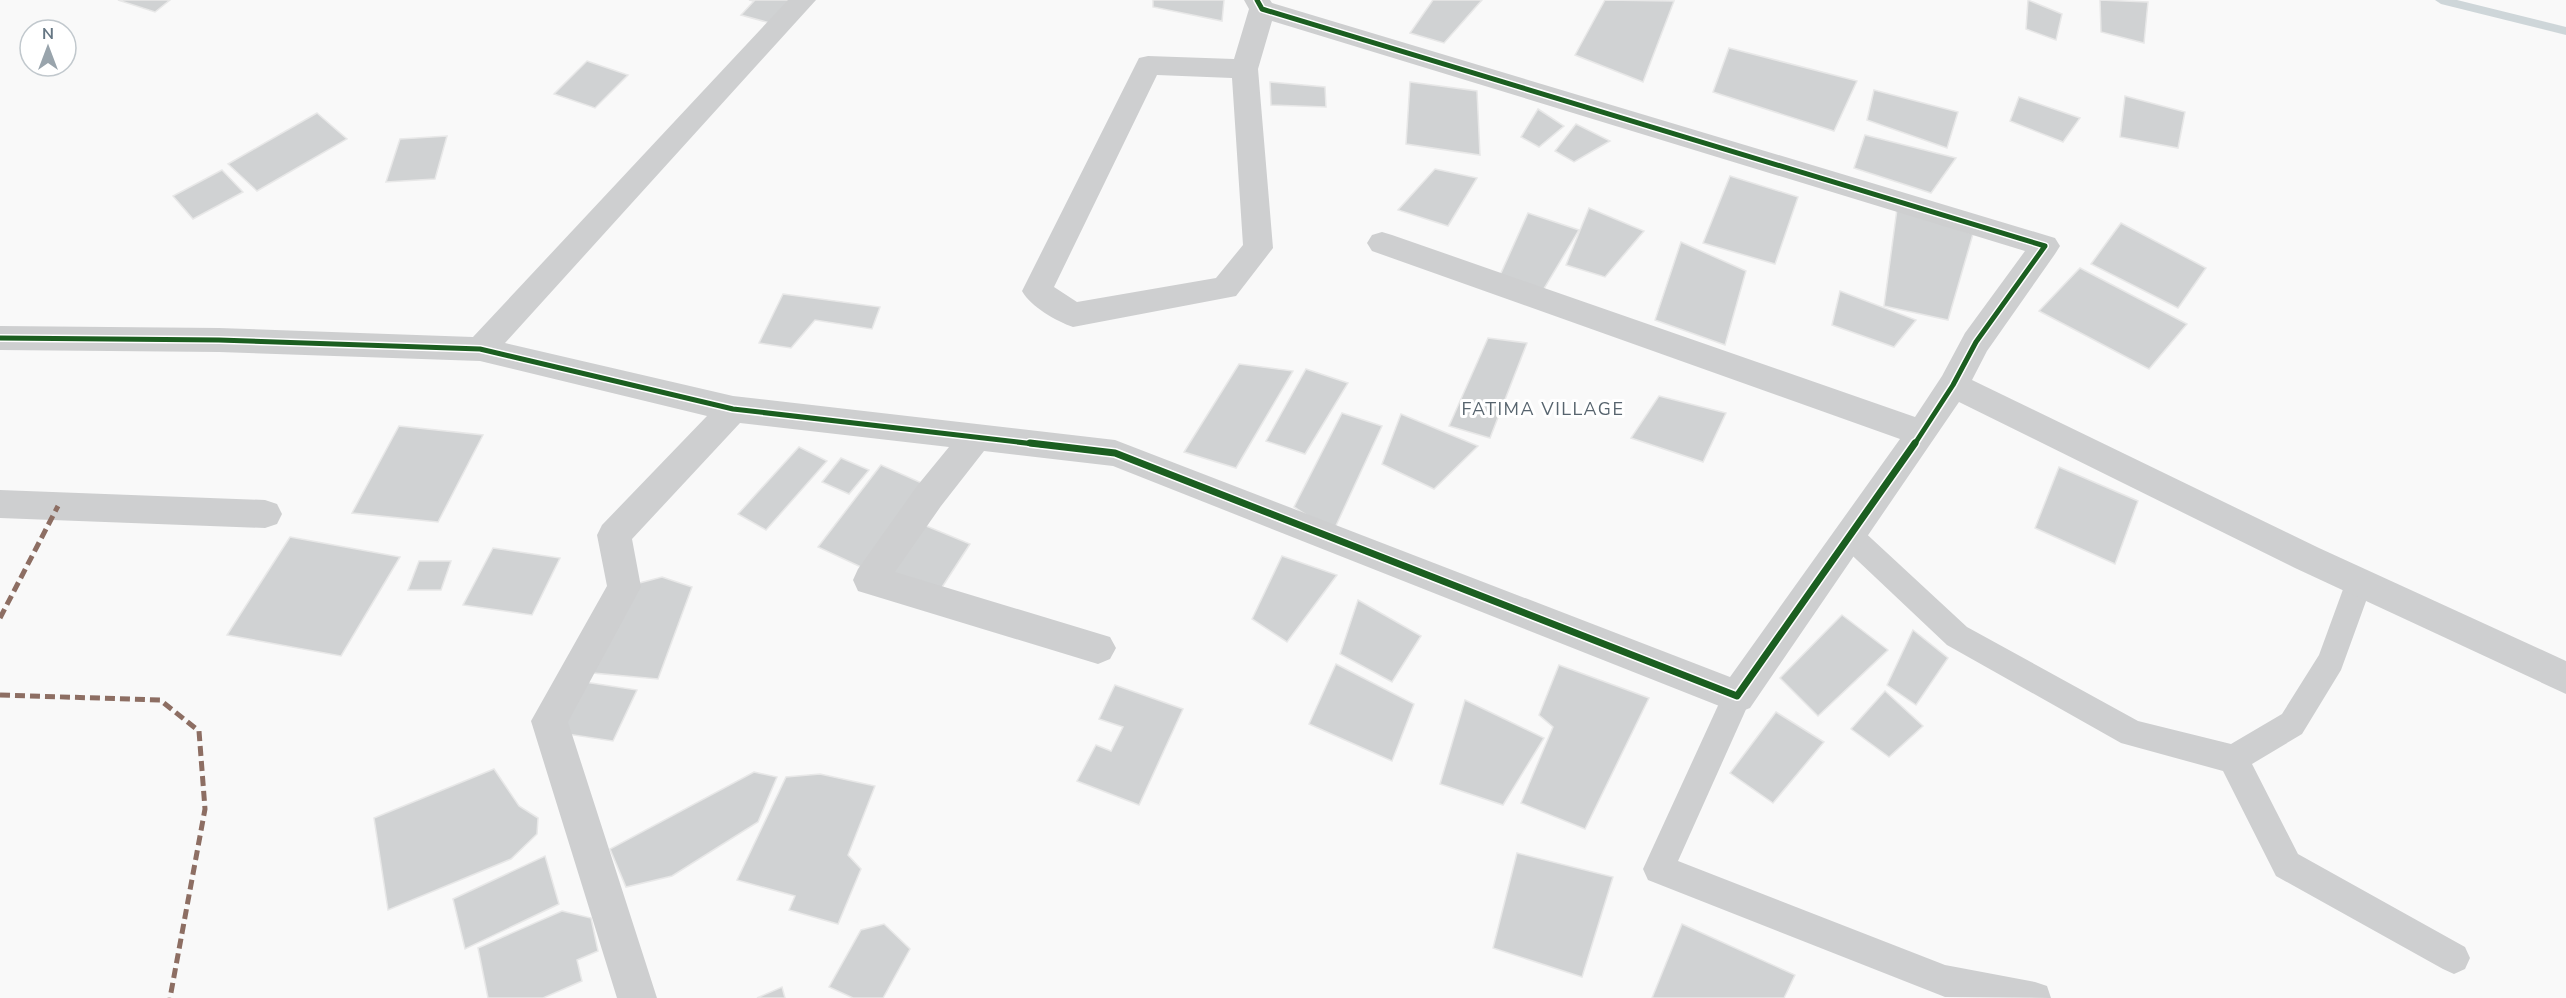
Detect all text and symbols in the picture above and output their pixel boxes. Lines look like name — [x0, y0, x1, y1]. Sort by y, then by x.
north arrow — [18, 18, 78, 78]
text: N — [42, 23, 54, 45]
district label: FATIMA VILLAGE — [1462, 397, 1624, 421]

